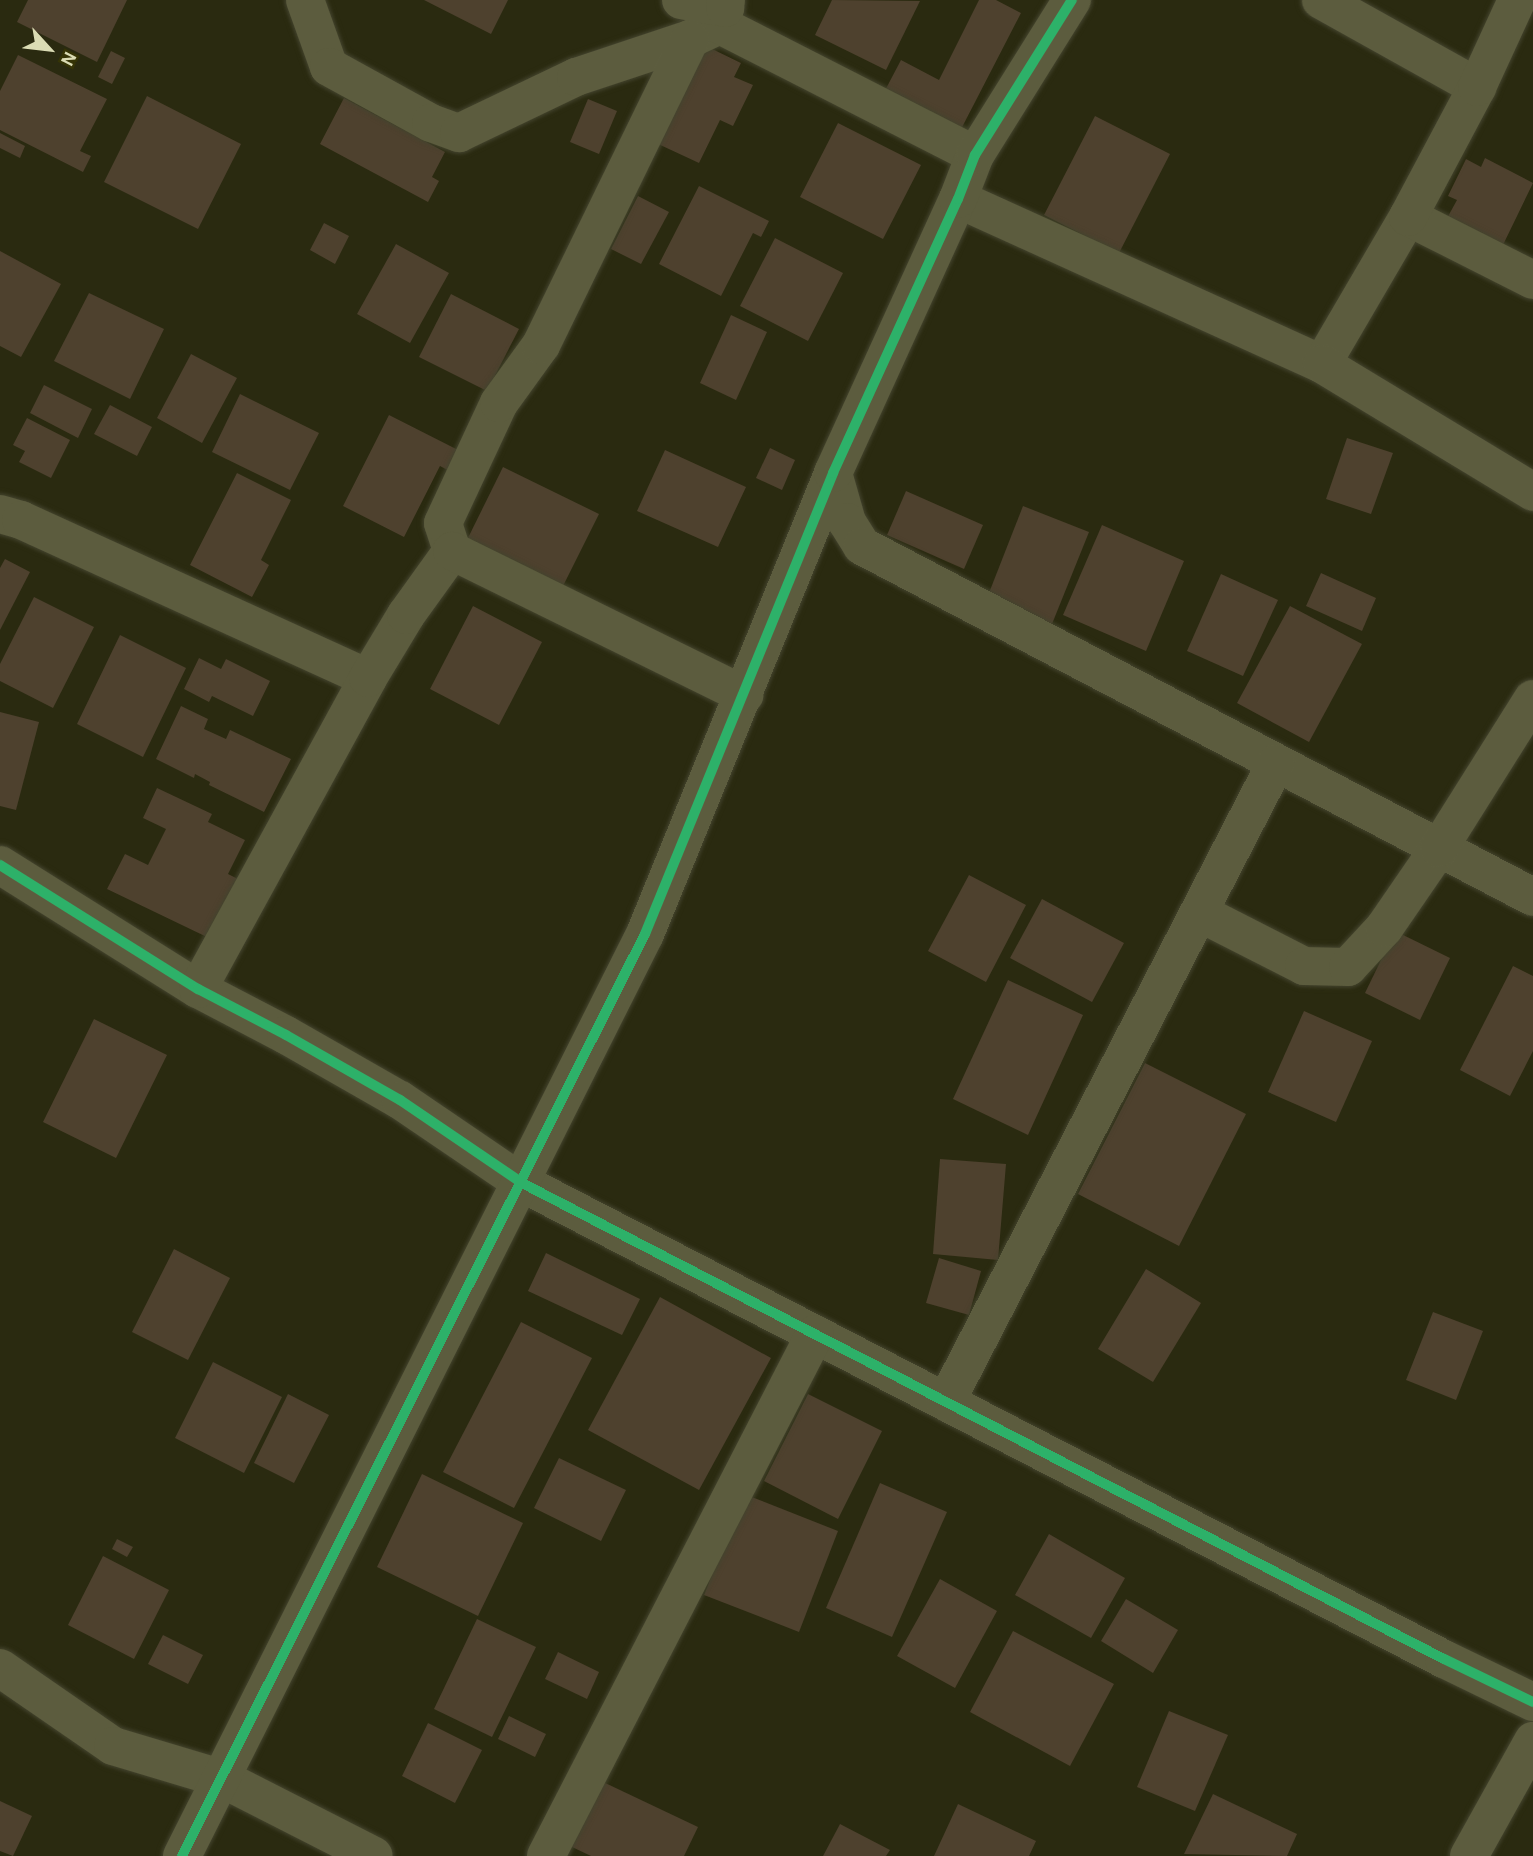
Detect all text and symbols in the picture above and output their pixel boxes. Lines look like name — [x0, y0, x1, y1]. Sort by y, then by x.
north arrow — [14, 14, 84, 84]
text: N — [57, 49, 80, 69]

